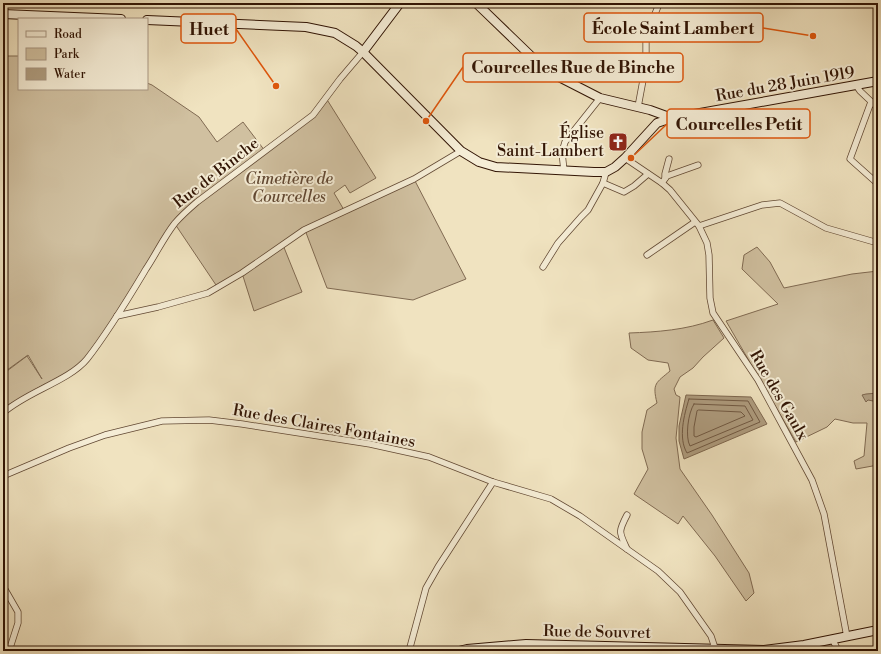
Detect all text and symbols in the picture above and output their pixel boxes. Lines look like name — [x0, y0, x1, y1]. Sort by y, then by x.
callout: École Saint Lambert — [584, 13, 763, 42]
callout: Huet — [181, 14, 236, 43]
text: École Saint Lambert — [592, 17, 755, 40]
legend — [18, 18, 148, 90]
text: Huet — [189, 19, 230, 41]
text: Road — [54, 27, 82, 42]
text: Park — [54, 47, 80, 62]
callout: Courcelles Rue de Binche — [463, 53, 683, 82]
text: Courcelles Rue de Binche — [471, 57, 675, 79]
street label: Rue du 28 Juin 1919 — [714, 62, 856, 106]
text: Water — [53, 67, 86, 82]
callout: Courcelles Petit — [667, 109, 810, 138]
text: Courcelles Petit — [676, 114, 803, 136]
place label: Église Saint-Lambert — [497, 121, 604, 161]
church icon: Église Saint-Lambert — [607, 131, 629, 153]
street label: Rue de Binche — [169, 133, 263, 213]
park label: Cimetière de Courcelles — [245, 169, 333, 207]
street label: Rue des Gaulx — [745, 346, 813, 444]
street label: Rue des Claires Fontaines — [231, 400, 417, 452]
street label: Rue de Souvret — [543, 621, 651, 643]

